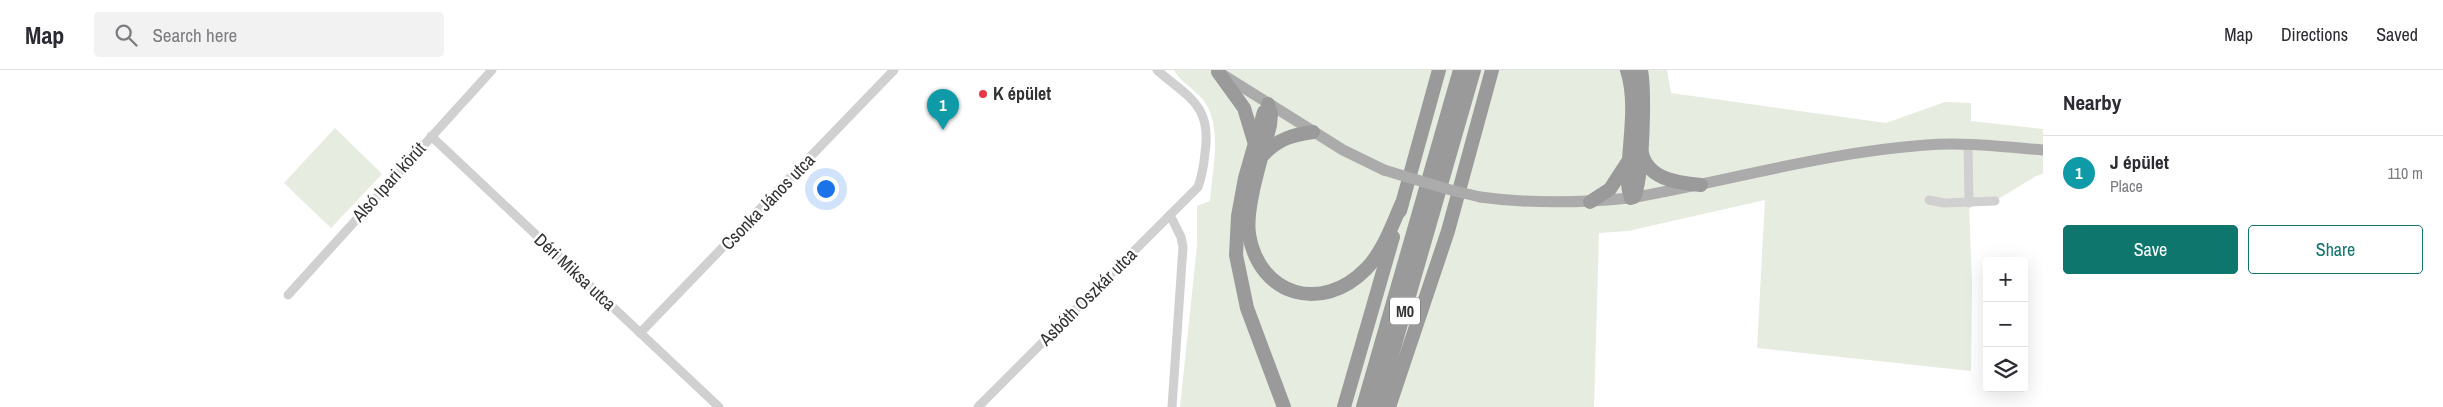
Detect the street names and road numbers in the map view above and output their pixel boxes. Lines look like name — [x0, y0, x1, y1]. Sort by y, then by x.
street label: Alsó Ipari körút — [345, 136, 431, 228]
street label: Csonka János utca — [715, 148, 820, 255]
street label: Déri Miksa utca — [529, 227, 622, 316]
street label: Asbóth Oszkár utca — [1033, 242, 1142, 352]
road number: M0 — [1390, 298, 1420, 325]

